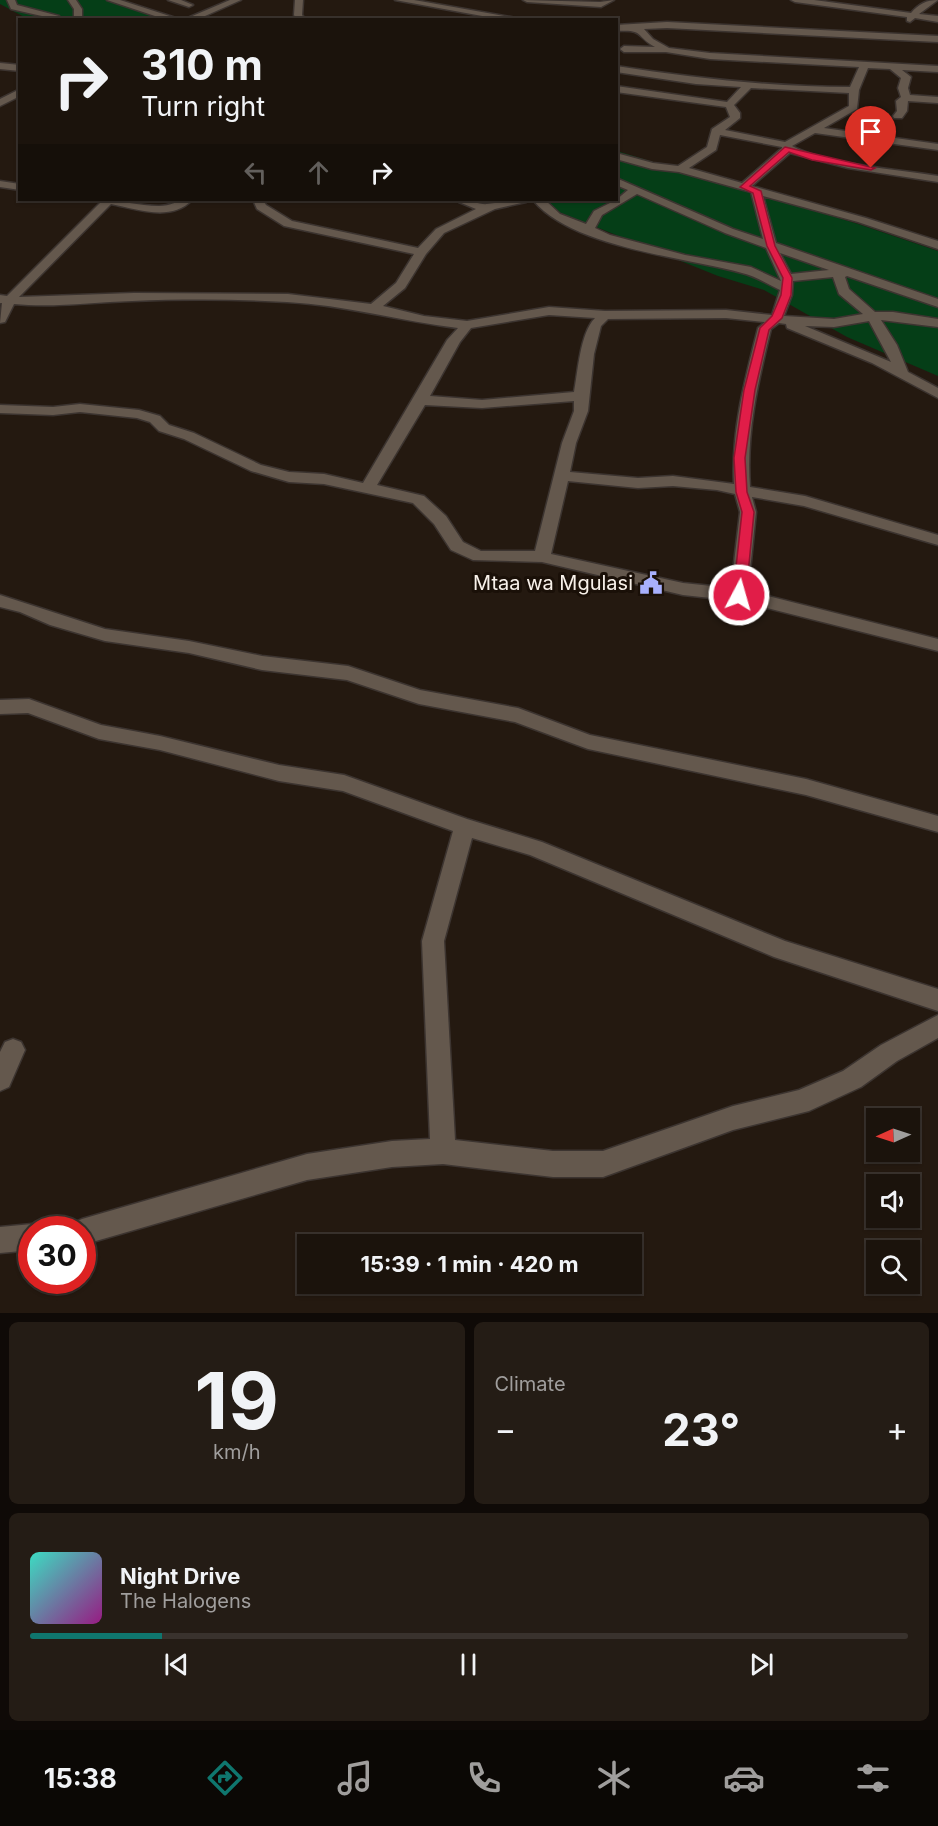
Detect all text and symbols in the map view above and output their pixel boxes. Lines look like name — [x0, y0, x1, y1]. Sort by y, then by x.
text: 310 m — [141, 39, 263, 90]
icon: right — [42, 42, 120, 120]
text: Turn right — [141, 90, 265, 123]
pin — [845, 106, 896, 168]
icon: arrive — [854, 115, 887, 148]
icon: left — [239, 156, 272, 189]
icon: ahead — [302, 156, 335, 189]
icon: right — [365, 156, 398, 189]
position arrow — [707, 563, 771, 627]
public building icon: Mtaa wa Mgulasi — [638, 570, 664, 596]
place label: Mtaa wa Mgulasi — [473, 571, 633, 595]
north arrow — [866, 1108, 920, 1162]
map controls — [866, 1108, 920, 1294]
button: sound — [866, 1174, 920, 1228]
speed limit sign: 30 — [18, 1216, 96, 1294]
button: search — [866, 1240, 920, 1294]
text: 15:39 · 1 min · 420 m — [360, 1251, 579, 1277]
text: 19 — [195, 1353, 279, 1448]
text: Climate — [495, 1372, 566, 1396]
text: 23° — [662, 1402, 740, 1457]
text: − — [495, 1409, 516, 1449]
text: + — [886, 1409, 908, 1449]
text: km/h — [213, 1440, 261, 1464]
text: Night Drive — [120, 1563, 240, 1589]
text: The Halogens — [120, 1589, 251, 1613]
icon: previous — [160, 1648, 193, 1681]
icon: pause — [452, 1648, 485, 1681]
icon: next — [745, 1648, 778, 1681]
icon: directions — [204, 1757, 246, 1799]
icon: music — [334, 1757, 376, 1799]
icon: phone — [463, 1757, 505, 1799]
icon: climate — [593, 1757, 635, 1799]
icon: car — [723, 1757, 765, 1799]
icon: filters — [852, 1757, 894, 1799]
text: 15:38 — [44, 1762, 117, 1795]

